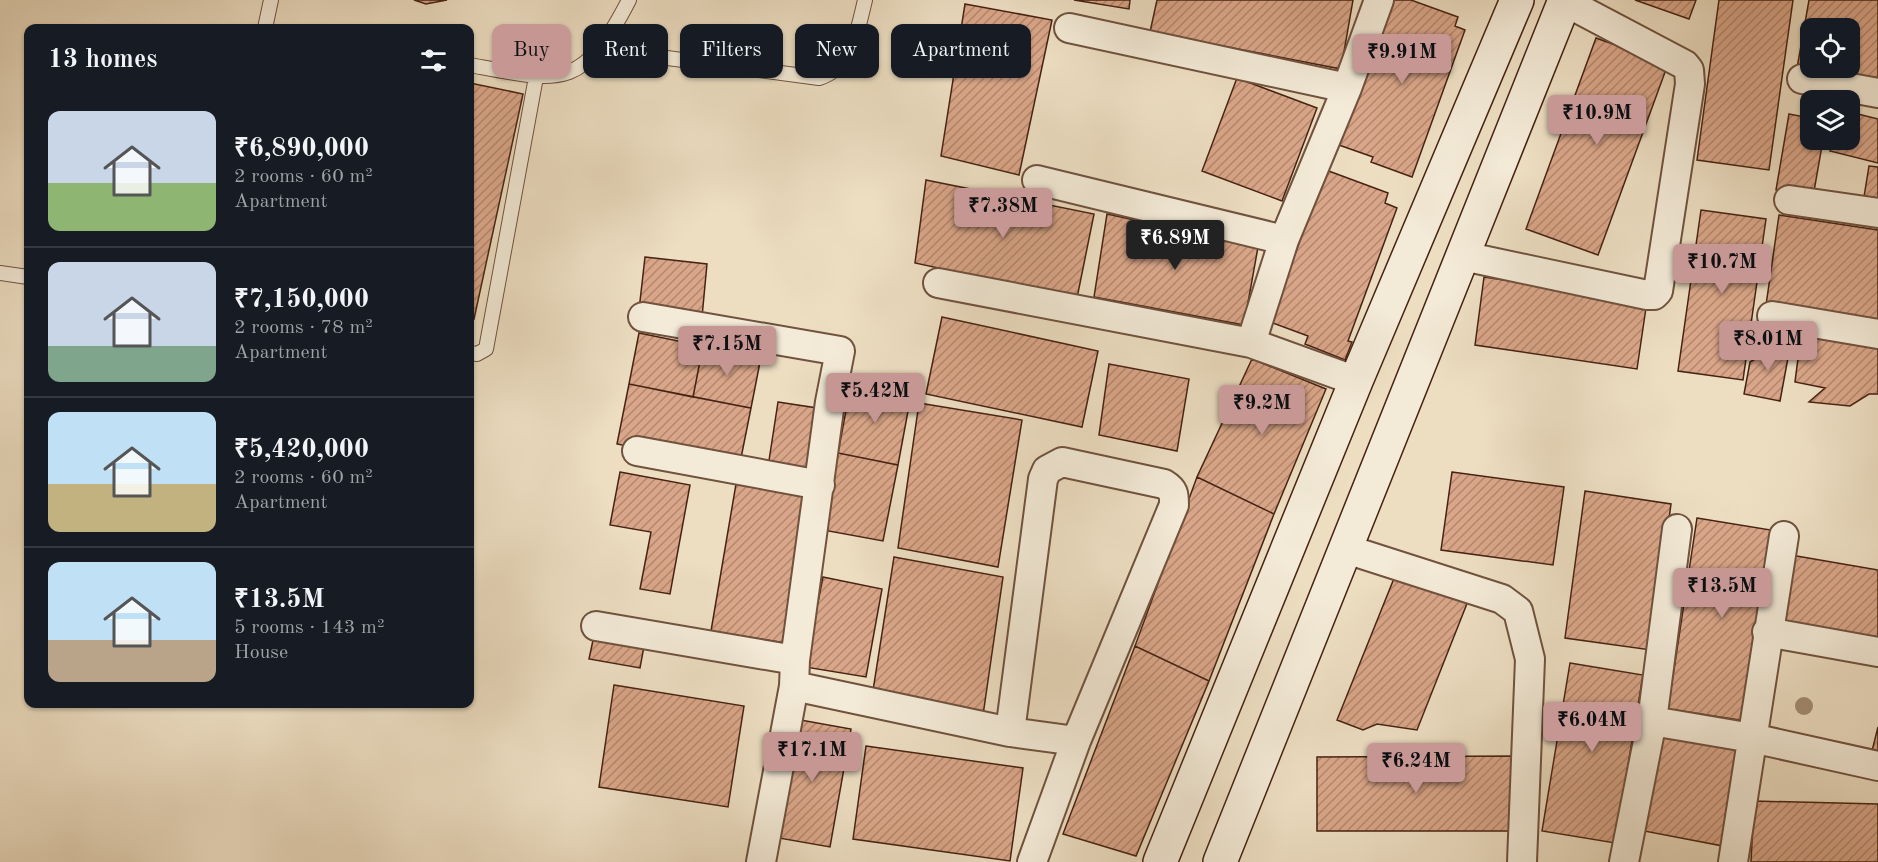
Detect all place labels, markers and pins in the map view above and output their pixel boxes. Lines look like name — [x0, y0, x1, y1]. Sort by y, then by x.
pin: ₹9.91M — [1353, 34, 1451, 85]
pin: ₹10.9M — [1548, 95, 1646, 146]
pin: ₹7.38M — [954, 188, 1052, 239]
pin: ₹6.89M — [1126, 220, 1224, 271]
pin: ₹10.7M — [1673, 244, 1771, 295]
pin: ₹8.01M — [1719, 321, 1817, 372]
pin: ₹7.15M — [678, 326, 776, 377]
pin: ₹5.42M — [826, 373, 924, 424]
pin: ₹9.2M — [1220, 385, 1304, 436]
pin: ₹13.5M — [1673, 568, 1771, 619]
pin: ₹6.04M — [1543, 702, 1641, 753]
pin: ₹17.1M — [763, 732, 861, 783]
pin: ₹6.24M — [1367, 743, 1465, 794]

